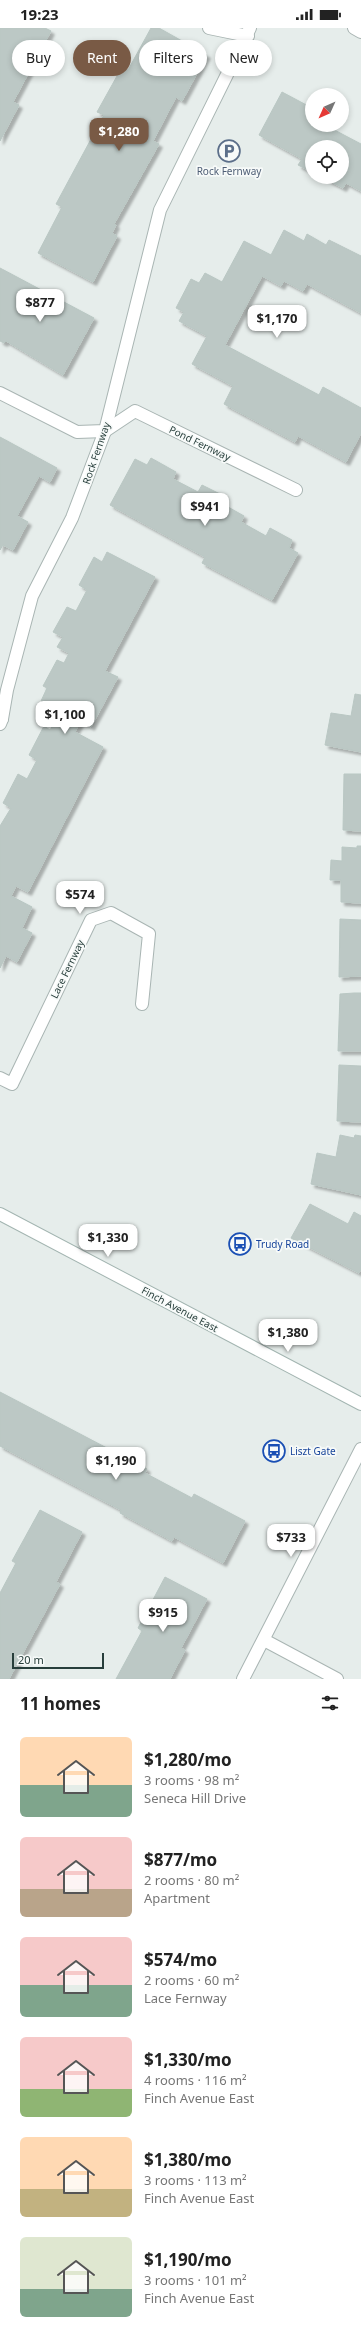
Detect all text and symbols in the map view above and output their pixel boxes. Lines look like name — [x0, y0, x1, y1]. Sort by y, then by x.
text: 19:23 — [20, 4, 59, 24]
chip: Buy — [12, 40, 65, 76]
chip: Rent — [73, 40, 131, 76]
chip: Filters — [139, 40, 207, 76]
chip: New — [215, 40, 272, 76]
north arrow — [305, 88, 349, 132]
map controls — [305, 88, 349, 184]
pin: $1,280 — [86, 118, 152, 152]
text: $1,280 — [99, 122, 139, 140]
parking icon: Rock Fernway — [216, 138, 242, 164]
button: locate — [305, 140, 349, 184]
place label: Rock Fernway — [197, 164, 262, 178]
pin: $877 — [16, 289, 64, 323]
text: $877 — [25, 293, 55, 311]
pin: $1,170 — [244, 305, 310, 339]
text: $1,170 — [257, 309, 297, 327]
street label: Rock Fernway — [79, 419, 113, 486]
street label: Pond Fernway — [167, 422, 234, 464]
pin: $941 — [181, 493, 229, 527]
text: $941 — [190, 497, 220, 515]
pin: $1,100 — [32, 701, 98, 735]
text: $1,100 — [45, 705, 85, 723]
pin: $574 — [56, 881, 104, 915]
text: $574 — [65, 885, 95, 903]
street label: Lace Fernway — [47, 937, 88, 1001]
pin: $1,330 — [75, 1224, 141, 1258]
text: $1,330 — [88, 1228, 128, 1246]
bus stop icon: Trudy Road — [227, 1231, 253, 1257]
place label: Trudy Road — [256, 1237, 309, 1251]
street label: Finch Avenue East — [139, 1283, 221, 1335]
pin: $1,380 — [255, 1319, 321, 1353]
text: $1,380 — [268, 1323, 308, 1341]
bus stop icon: Liszt Gate — [261, 1438, 287, 1464]
place label: Liszt Gate — [290, 1444, 336, 1458]
pin: $1,190 — [83, 1447, 149, 1481]
text: $1,190 — [96, 1451, 136, 1469]
pin: $733 — [267, 1524, 315, 1558]
text: $733 — [276, 1528, 306, 1546]
pin: $915 — [139, 1599, 187, 1633]
text: $915 — [148, 1603, 178, 1621]
scale bar — [12, 1651, 104, 1670]
text: 20 m — [18, 1652, 44, 1667]
text: 11 homes — [20, 1692, 101, 1715]
icon: filters — [319, 1692, 341, 1714]
text: $1,280/mo — [144, 1748, 232, 1771]
icon: home — [52, 1753, 100, 1801]
text: 3 rooms · 98 m² — [144, 1771, 239, 1789]
text: Seneca Hill Drive — [144, 1789, 246, 1807]
text: $877/mo — [144, 1848, 217, 1871]
icon: home — [52, 1853, 100, 1901]
text: 2 rooms · 80 m² — [144, 1871, 239, 1889]
text: Apartment — [144, 1889, 210, 1907]
text: $574/mo — [144, 1948, 217, 1971]
icon: home — [52, 1953, 100, 2001]
text: 2 rooms · 60 m² — [144, 1971, 239, 1989]
text: Lace Fernway — [144, 1989, 227, 2007]
text: $1,330/mo — [144, 2048, 232, 2071]
icon: home — [52, 2053, 100, 2101]
text: 4 rooms · 116 m² — [144, 2071, 247, 2089]
text: Finch Avenue East — [144, 2089, 254, 2107]
text: $1,380/mo — [144, 2148, 232, 2171]
icon: home — [52, 2153, 100, 2201]
text: 3 rooms · 113 m² — [144, 2171, 247, 2189]
text: Finch Avenue East — [144, 2189, 254, 2207]
text: $1,190/mo — [144, 2248, 232, 2271]
icon: home — [52, 2253, 100, 2301]
text: 3 rooms · 101 m² — [144, 2271, 247, 2289]
text: Finch Avenue East — [144, 2289, 254, 2307]

